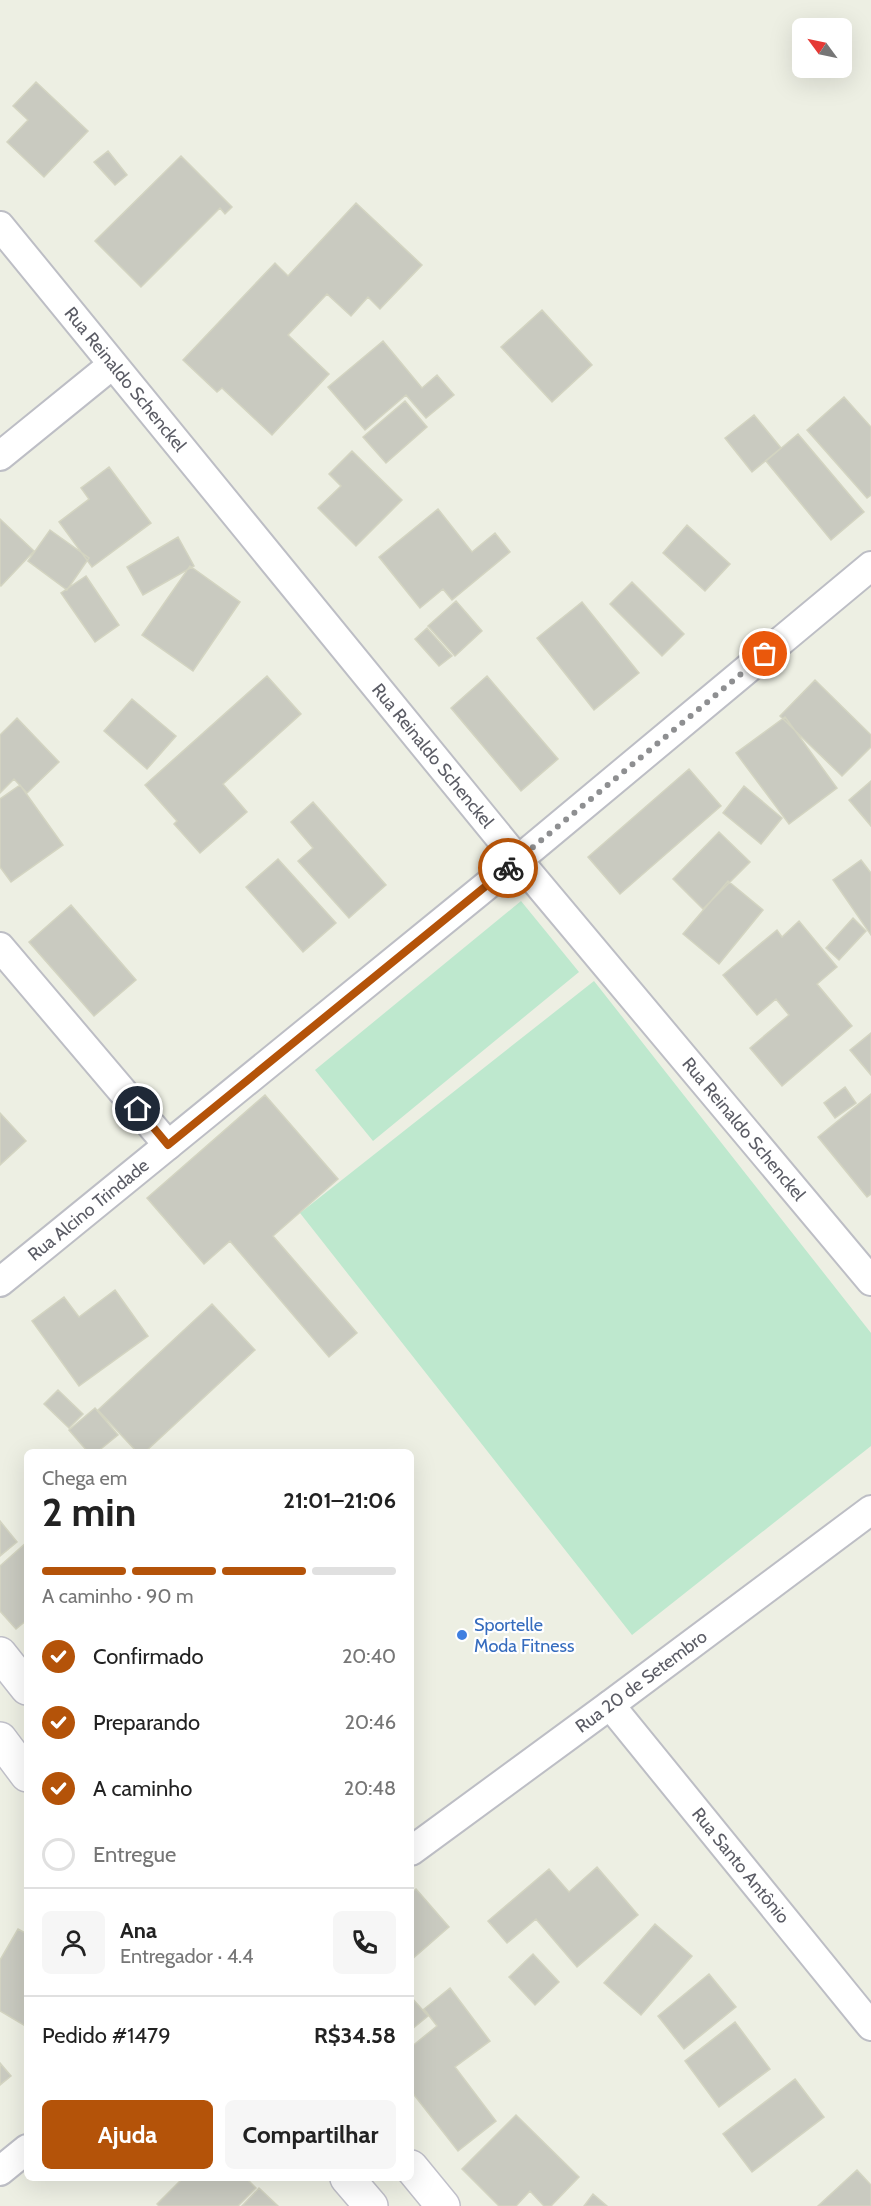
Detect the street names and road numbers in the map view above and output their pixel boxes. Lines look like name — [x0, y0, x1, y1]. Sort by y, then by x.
street label: Rua Reinaldo Schenckel — [60, 303, 191, 457]
street label: Rua Reinaldo Schenckel — [367, 679, 499, 833]
street label: Rua Reinaldo Schenckel — [677, 1053, 811, 1206]
street label: Rua Alcino Trindade — [24, 1154, 153, 1266]
street label: Rua 20 de Setembro — [571, 1625, 711, 1737]
street label: Rua Santo Antônio — [687, 1803, 794, 1928]

